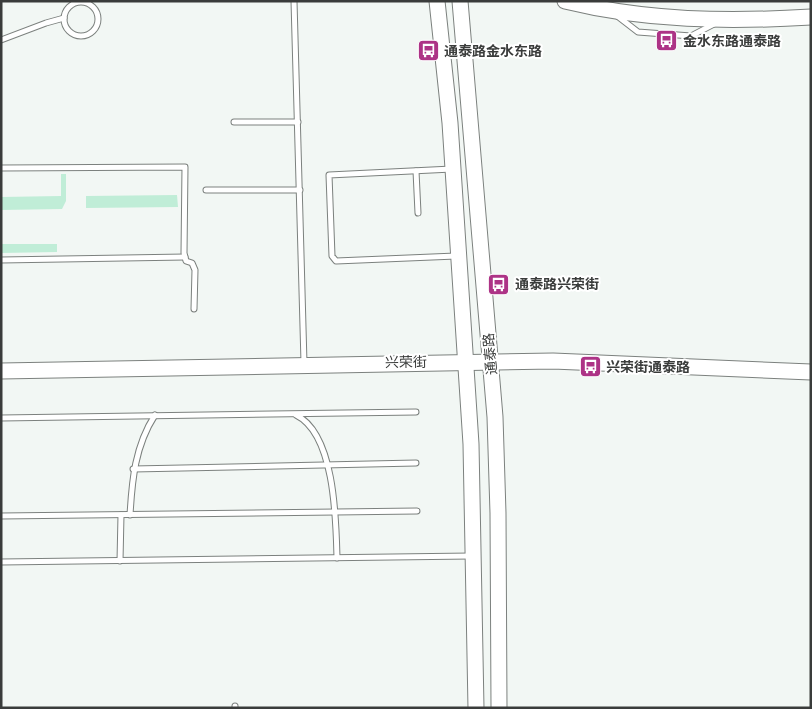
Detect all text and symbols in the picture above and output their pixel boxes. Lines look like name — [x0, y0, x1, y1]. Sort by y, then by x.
bus stop icon: 金水东路通泰路 — [655, 29, 679, 53]
place label: 金水东路通泰路 — [683, 32, 781, 50]
bus stop icon: 通泰路金水东路 — [416, 39, 440, 63]
place label: 通泰路金水东路 — [444, 42, 542, 60]
bus stop icon: 通泰路兴荣街 — [487, 272, 511, 296]
place label: 通泰路兴荣街 — [515, 275, 599, 293]
street label: 通泰路 — [479, 332, 501, 376]
street label: 兴荣街 — [385, 353, 427, 371]
bus stop icon: 兴荣街通泰路 — [578, 355, 602, 379]
place label: 兴荣街通泰路 — [606, 358, 690, 376]

